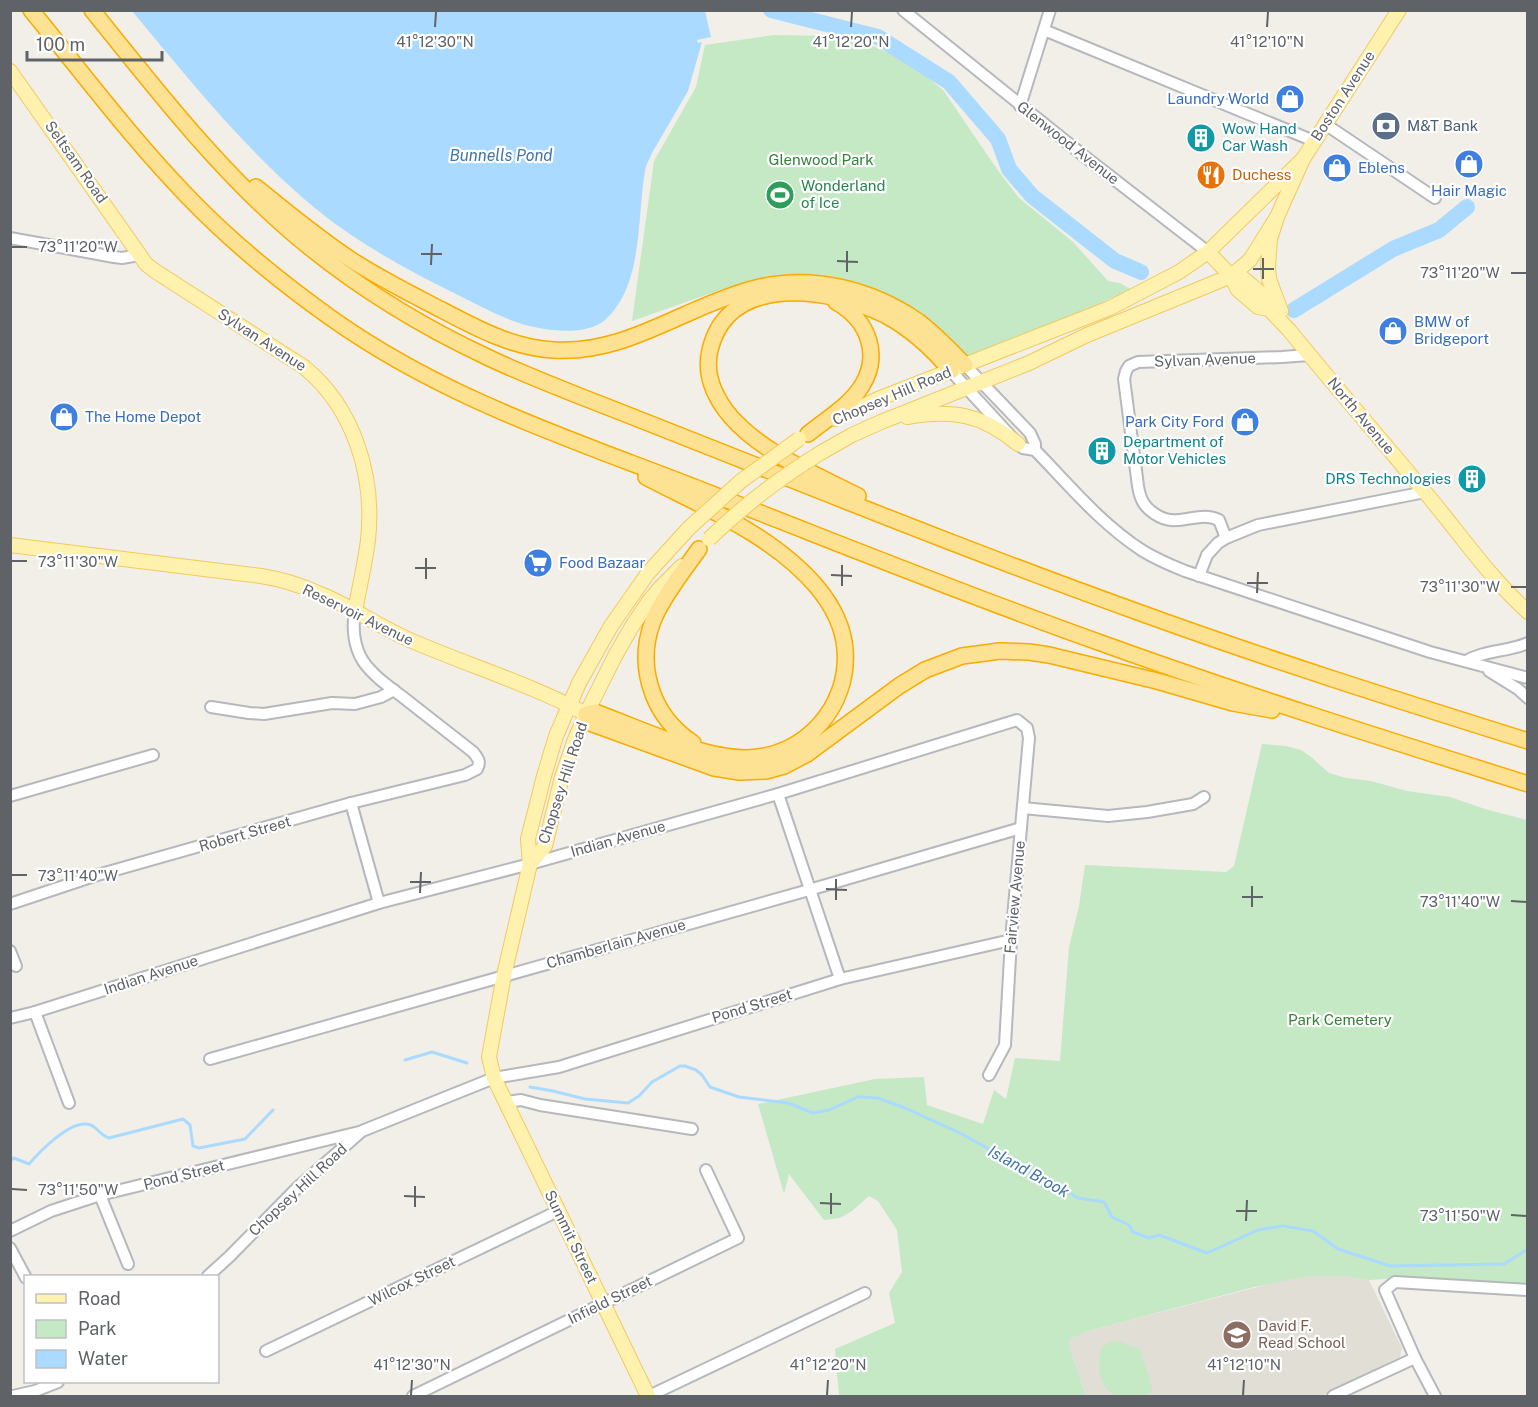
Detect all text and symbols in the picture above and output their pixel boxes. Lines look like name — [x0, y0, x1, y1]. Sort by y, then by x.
scale bar — [27, 24, 162, 62]
text: 41°12'30"N — [396, 33, 474, 50]
text: 41°12'20"N — [812, 33, 890, 50]
text: 41°12'10"N — [1230, 33, 1304, 50]
text: 100 m — [36, 34, 85, 55]
street label: Boston Avenue — [1307, 48, 1378, 144]
shop icon: Laundry World — [1274, 83, 1306, 115]
place label: Laundry World — [1167, 90, 1269, 107]
street label: Glenwood Avenue — [1014, 98, 1123, 188]
bank icon: M&T Bank — [1370, 110, 1402, 142]
street label: Seltsam Road — [42, 117, 111, 206]
place label: M&T Bank — [1407, 117, 1478, 134]
place label: Wow Hand Car Wash — [1222, 120, 1297, 154]
building icon: Wow Hand Car Wash — [1185, 122, 1217, 154]
water label: Bunnells Pond — [449, 146, 553, 165]
shop icon: Hair Magic — [1453, 148, 1485, 180]
park label: Glenwood Park — [768, 151, 874, 168]
shop icon: Eblens — [1321, 152, 1353, 184]
restaurant icon: Duchess — [1195, 159, 1227, 191]
place label: Eblens — [1358, 159, 1405, 176]
place label: Duchess — [1232, 166, 1291, 183]
place label: Wonderland of Ice — [801, 177, 885, 211]
sports icon: Wonderland of Ice — [764, 179, 796, 211]
place label: Hair Magic — [1431, 182, 1507, 199]
text: 73°11'20"W — [38, 238, 118, 255]
text: 73°11'20"W — [1420, 264, 1500, 281]
street label: Sylvan Avenue — [215, 305, 310, 374]
place label: BMW of Bridgeport — [1414, 313, 1489, 347]
shop icon: BMW of Bridgeport — [1377, 315, 1409, 347]
street label: Sylvan Avenue — [1154, 349, 1256, 370]
street label: Chopsey Hill Road — [830, 363, 954, 428]
street label: North Avenue — [1324, 374, 1398, 458]
shop icon: The Home Depot — [48, 401, 80, 433]
shop icon: Park City Ford — [1229, 406, 1261, 438]
place label: The Home Depot — [85, 408, 201, 425]
place label: Park City Ford — [1125, 413, 1224, 430]
place label: Department of Motor Vehicles — [1123, 433, 1226, 467]
building icon: Department of Motor Vehicles — [1086, 435, 1118, 467]
building icon: DRS Technologies — [1456, 463, 1488, 495]
place label: DRS Technologies — [1325, 470, 1451, 487]
supermarket icon: Food Bazaar — [522, 547, 554, 579]
text: 73°11'30"W — [38, 553, 118, 570]
place label: Food Bazaar — [559, 554, 645, 571]
text: 73°11'30"W — [1420, 578, 1500, 595]
street label: Reservoir Avenue — [300, 580, 416, 649]
street label: Chopsey Hill Road — [535, 720, 590, 846]
street label: Robert Street — [197, 812, 293, 855]
street label: Indian Avenue — [569, 817, 667, 860]
street label: Fairview Avenue — [1001, 840, 1028, 954]
text: 73°11'40"W — [38, 867, 118, 884]
text: 73°11'40"W — [1420, 893, 1500, 910]
street label: Chamberlain Avenue — [544, 916, 687, 972]
street label: Indian Avenue — [102, 951, 200, 998]
street label: Pond Street — [710, 985, 794, 1026]
park label: Park Cemetery — [1288, 1011, 1392, 1028]
street label: Chopsey Hill Road — [245, 1140, 350, 1239]
water label: Island Brook — [985, 1141, 1073, 1202]
street label: Pond Street — [142, 1156, 226, 1193]
text: 73°11'50"W — [38, 1181, 118, 1198]
street label: Summit Street — [541, 1187, 601, 1286]
text: 73°11'50"W — [1420, 1207, 1500, 1224]
street label: Wilcox Street — [366, 1252, 458, 1309]
street label: Infield Street — [565, 1272, 655, 1327]
legend — [24, 1275, 219, 1383]
text: Road — [78, 1288, 121, 1309]
place label: David F. Read School — [1258, 1317, 1345, 1351]
text: Park — [78, 1318, 116, 1339]
school or university icon: David F. Read School — [1221, 1319, 1253, 1351]
text: Water — [78, 1348, 128, 1369]
text: 41°12'30"N — [373, 1356, 451, 1373]
text: 41°12'20"N — [789, 1356, 867, 1373]
text: 41°12'10"N — [1207, 1356, 1281, 1373]

